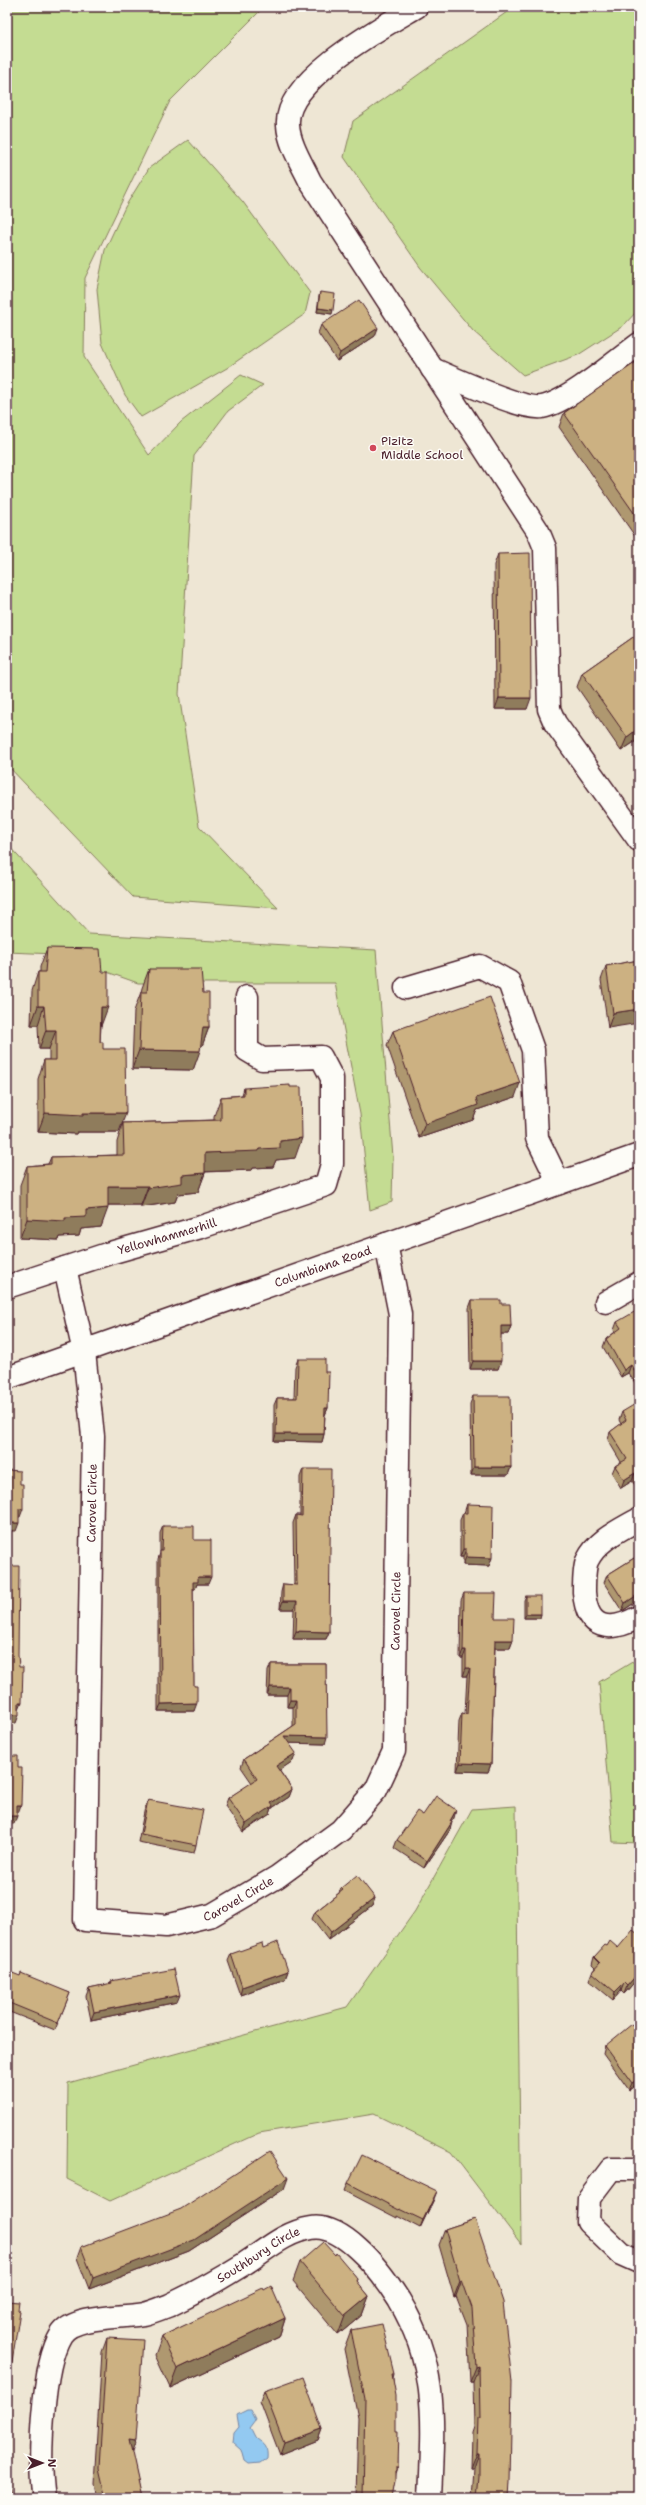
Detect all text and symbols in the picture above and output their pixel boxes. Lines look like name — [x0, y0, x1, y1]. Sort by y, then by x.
place label: Pizitz Middle School — [381, 433, 463, 463]
marker: Pizitz Middle School — [368, 443, 378, 453]
street label: Yellowhammerhill — [116, 1214, 219, 1258]
street label: Columbiana Road — [272, 1242, 374, 1291]
street label: Carovel Circle — [83, 1463, 101, 1543]
street label: Carovel Circle — [387, 1571, 404, 1651]
street label: Carovel Circle — [202, 1872, 277, 1925]
street label: Southbury Circle — [214, 2223, 302, 2287]
north arrow — [22, 2443, 62, 2483]
text: N — [44, 2459, 59, 2468]

